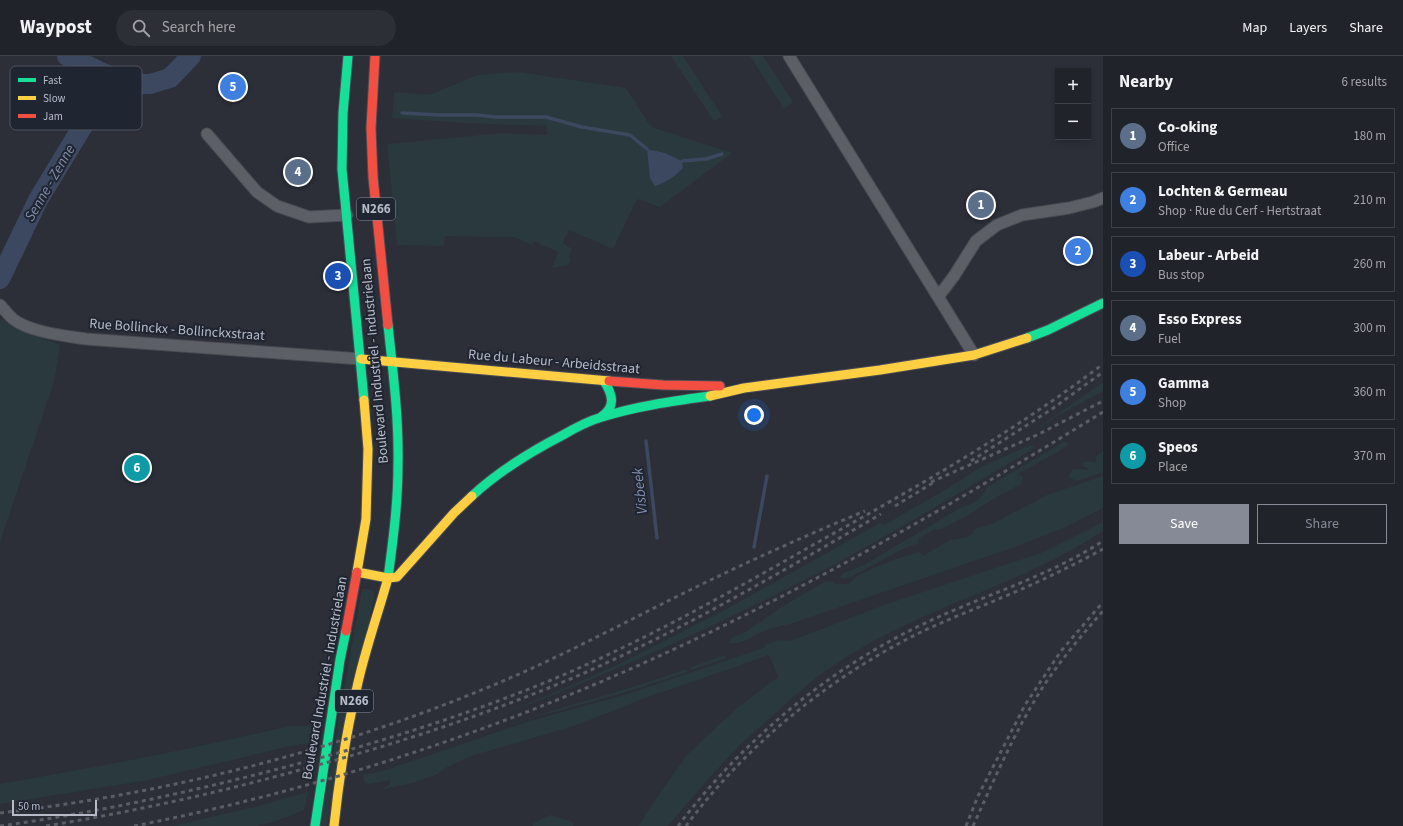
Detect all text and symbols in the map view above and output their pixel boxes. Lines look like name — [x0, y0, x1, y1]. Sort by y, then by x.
search box — [116, 10, 396, 46]
text: Waypost — [20, 14, 92, 41]
icon: search — [130, 17, 152, 39]
text: Search here — [162, 17, 236, 38]
text: Map — [1242, 18, 1267, 38]
text: Layers — [1289, 18, 1327, 38]
text: Share — [1349, 18, 1383, 38]
legend — [10, 66, 142, 130]
map controls — [1055, 68, 1091, 140]
button: + — [1055, 68, 1091, 104]
text: Nearby — [1119, 70, 1173, 94]
pin: 5 — [220, 72, 246, 102]
text: Fast — [43, 73, 62, 88]
text: 6 results — [1342, 73, 1387, 91]
text: Slow — [43, 91, 66, 106]
button: − — [1055, 104, 1091, 140]
text: Jam — [43, 109, 63, 124]
text: Co-oking — [1158, 117, 1217, 138]
text: 1 — [1130, 127, 1136, 145]
text: 180 m — [1353, 127, 1386, 145]
text: Office — [1158, 138, 1189, 156]
water label: Senne - Zenne — [19, 141, 81, 225]
pin: 4 — [285, 157, 311, 187]
text: Lochten & Germeau — [1158, 181, 1288, 202]
pin: 1 — [968, 190, 994, 220]
text: 2 — [1130, 191, 1136, 209]
text: 210 m — [1353, 191, 1386, 209]
road number: N266 — [357, 198, 395, 220]
text: Shop · Rue du Cerf - Hertstraat — [1158, 202, 1321, 220]
pin: 2 — [1065, 236, 1091, 266]
text: Labeur - Arbeid — [1158, 245, 1259, 266]
text: 3 — [1130, 255, 1136, 273]
text: 260 m — [1353, 255, 1386, 273]
street label: Boulevard Industriel - Industrielaan — [356, 257, 394, 465]
pin: 3 — [325, 261, 351, 291]
text: Bus stop — [1158, 266, 1204, 284]
text: Esso Express — [1158, 309, 1242, 330]
street label: Rue Bollinckx - Bollinckxstraat — [89, 314, 266, 346]
text: 4 — [1130, 319, 1136, 337]
text: 300 m — [1353, 319, 1386, 337]
text: Fuel — [1158, 330, 1181, 348]
street label: Rue du Labeur - Arbeidsstraat — [467, 345, 641, 379]
text: Gamma — [1158, 373, 1209, 394]
text: 5 — [1130, 383, 1136, 401]
text: 360 m — [1353, 383, 1386, 401]
text: Shop — [1158, 394, 1186, 412]
your location — [744, 405, 764, 425]
text: Speos — [1158, 437, 1198, 458]
text: 6 — [1130, 447, 1136, 465]
text: 370 m — [1353, 447, 1386, 465]
pin: 6 — [124, 453, 150, 483]
text: Place — [1158, 458, 1187, 476]
water label: Visbeek — [627, 466, 653, 515]
button: Save — [1119, 504, 1249, 544]
button: Share — [1257, 504, 1387, 544]
street label: Boulevard Industriel - Industrielaan — [297, 575, 353, 781]
road number: N266 — [335, 690, 373, 712]
scale bar — [12, 798, 97, 817]
text: 50 m — [18, 799, 40, 814]

